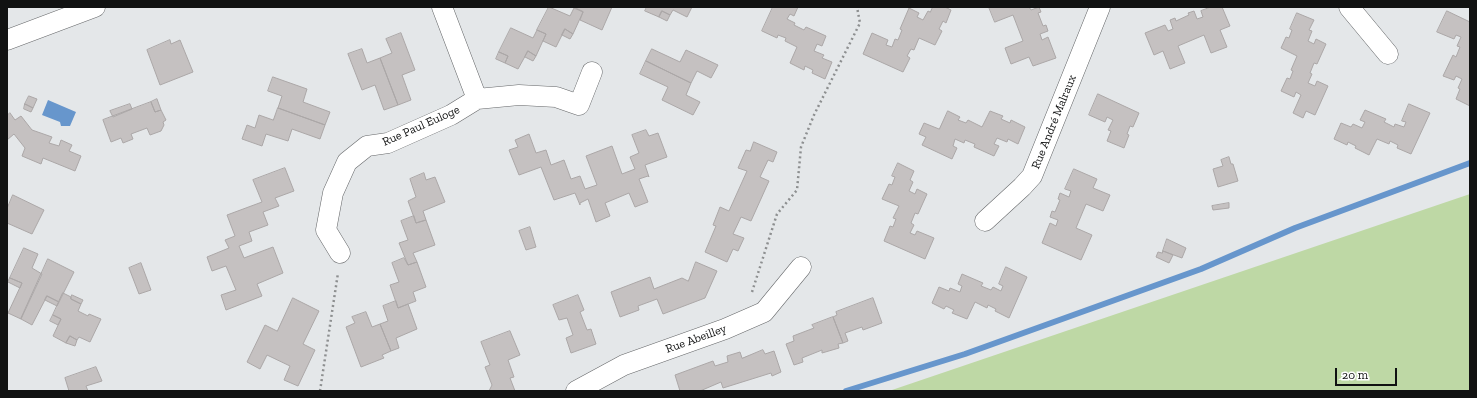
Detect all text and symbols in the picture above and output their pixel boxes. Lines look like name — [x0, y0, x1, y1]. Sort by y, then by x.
street label: Rue André Malraux — [1029, 73, 1079, 171]
street label: Rue Paul Euloge — [380, 103, 462, 149]
street label: Rue Abeilley — [664, 321, 728, 357]
scale bar — [1337, 360, 1399, 386]
text: 20 m — [1342, 368, 1368, 382]

